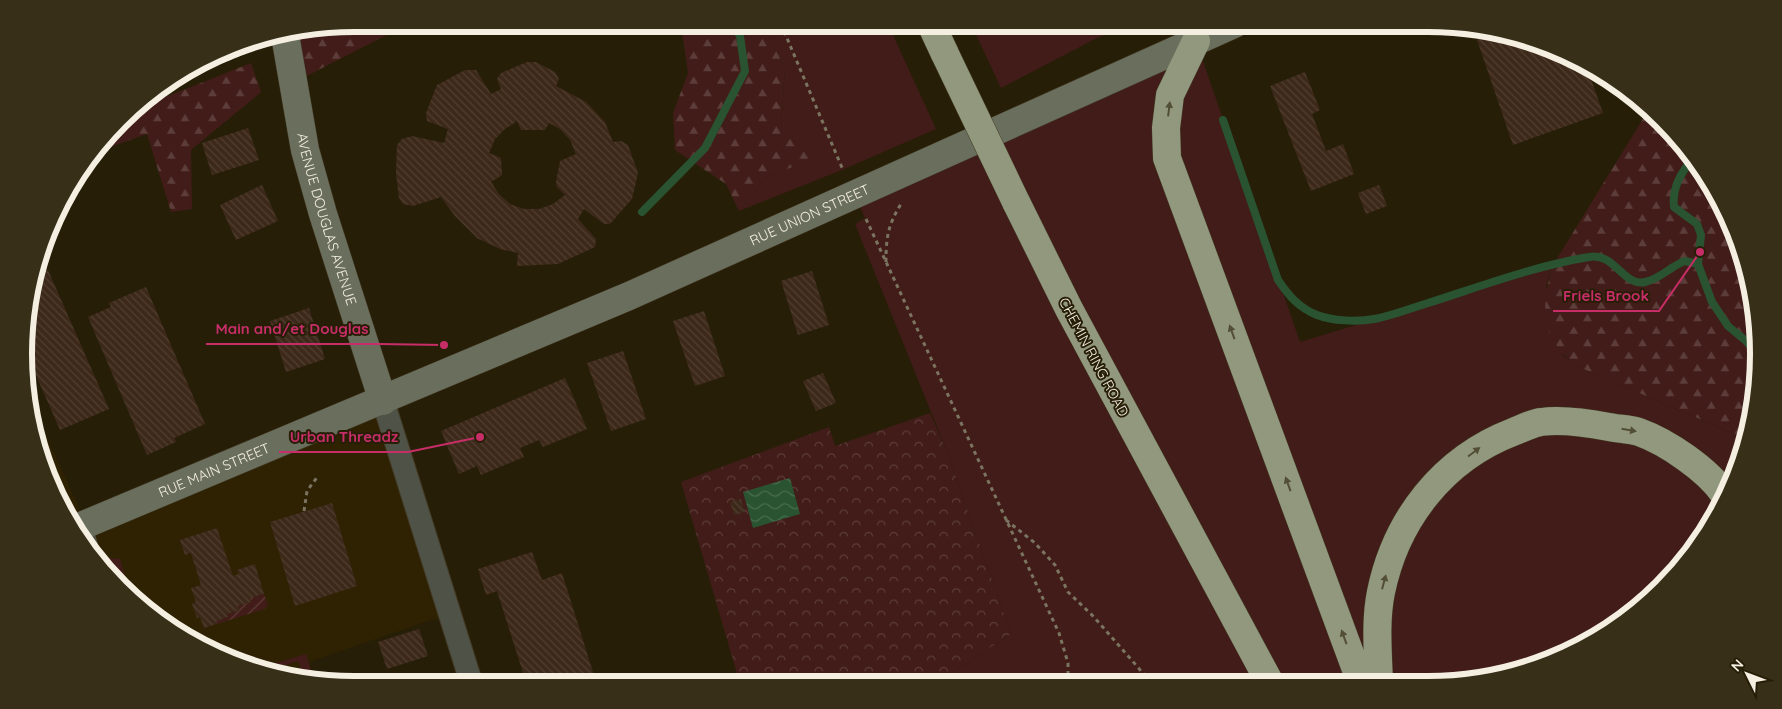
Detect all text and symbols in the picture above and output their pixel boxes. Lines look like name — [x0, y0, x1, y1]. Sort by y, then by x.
one-way arrow — [1165, 101, 1173, 117]
street label: AVENUE DOUGLAS AVENUE — [293, 132, 361, 308]
street label: RUE UNION STREET — [747, 180, 872, 250]
callout: Friels Brook — [1553, 281, 1659, 311]
text: Friels Brook — [1563, 286, 1649, 305]
street label: CHEMIN RING ROAD — [1055, 295, 1133, 419]
callout: Main and/et Douglas — [206, 314, 379, 344]
text: Main and/et Douglas — [215, 319, 369, 338]
one-way arrow — [1228, 324, 1235, 339]
callout: Urban Threadz — [279, 422, 408, 452]
text: Urban Threadz — [290, 427, 398, 446]
one-way arrow — [1621, 427, 1637, 435]
street label: RUE MAIN STREET — [156, 439, 273, 502]
one-way arrow — [1467, 447, 1481, 457]
one-way arrow — [1284, 476, 1292, 491]
one-way arrow — [1380, 574, 1388, 589]
one-way arrow — [1340, 629, 1348, 644]
north arrow — [1722, 649, 1772, 699]
text: N — [1727, 655, 1747, 675]

